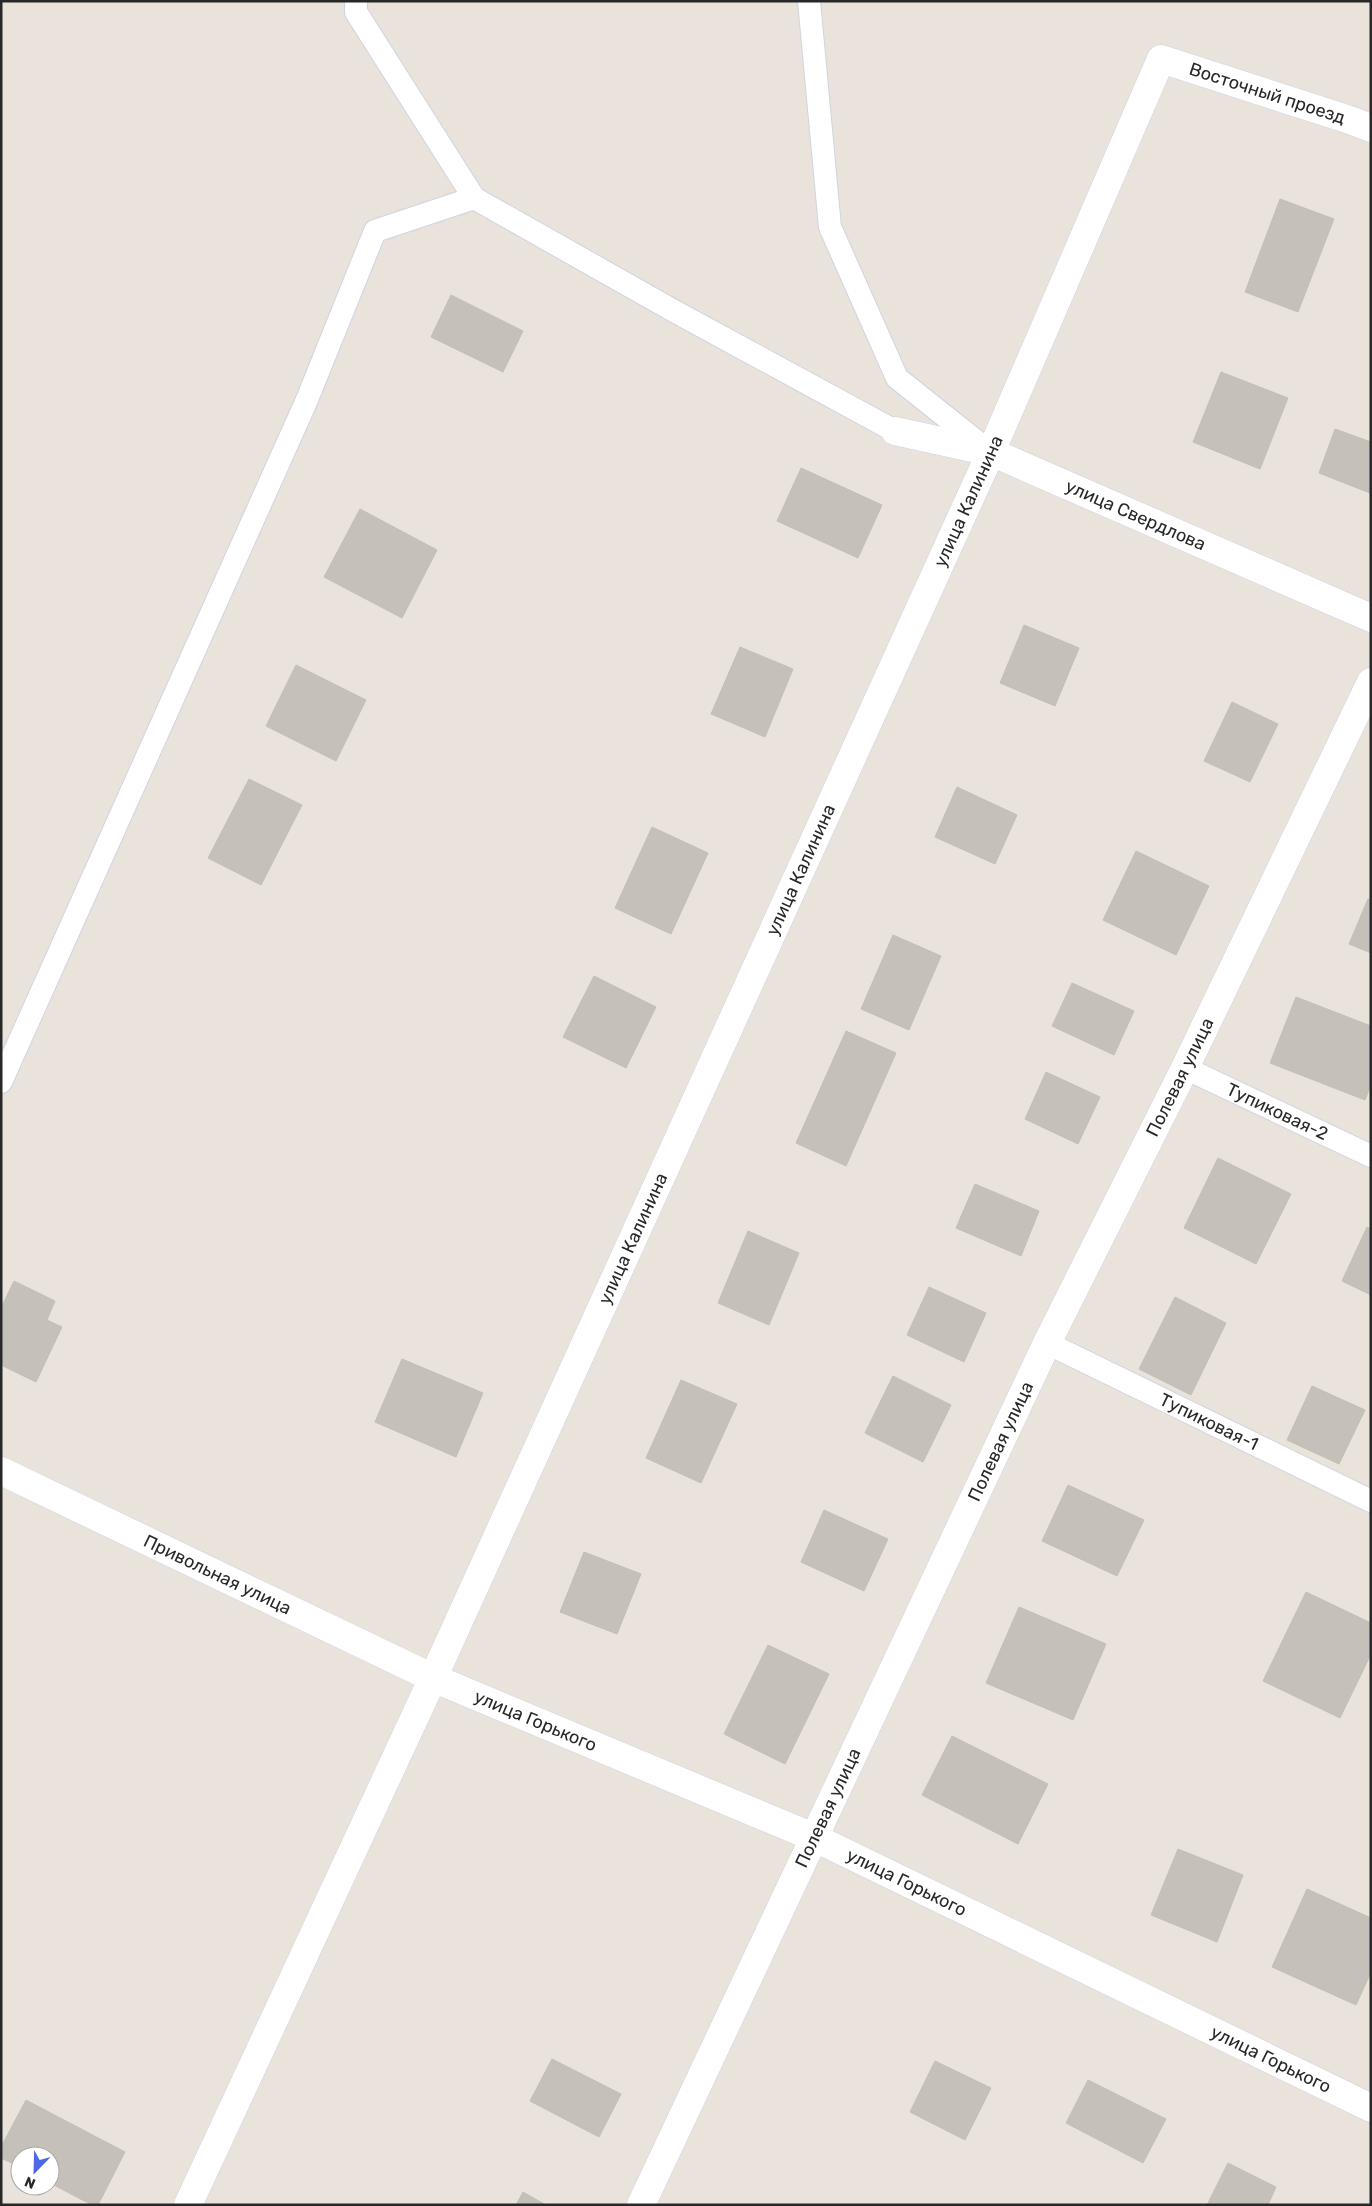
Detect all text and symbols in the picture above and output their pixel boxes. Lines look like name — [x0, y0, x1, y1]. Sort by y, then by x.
street label: Восточный проезд — [1186, 58, 1348, 129]
street label: улица Калинина — [929, 432, 1008, 570]
street label: улица Свердлова — [1062, 475, 1209, 555]
street label: улица Калинина — [761, 801, 840, 939]
street label: Полевая улица — [1141, 1014, 1218, 1140]
street label: Тупиковая-2 — [1223, 1078, 1332, 1145]
street label: улица Калинина — [594, 1169, 672, 1308]
street label: Полевая улица — [963, 1378, 1038, 1505]
street label: Тупиковая-1 — [1156, 1389, 1262, 1455]
street label: Привольная улица — [140, 1530, 295, 1619]
street label: улица Горького — [471, 1685, 600, 1756]
street label: Полевая улица — [790, 1745, 866, 1871]
street label: улица Горького — [843, 1844, 970, 1921]
street label: улица Горького — [1207, 2021, 1335, 2098]
north arrow — [10, 2146, 60, 2196]
text: N — [22, 2173, 38, 2192]

